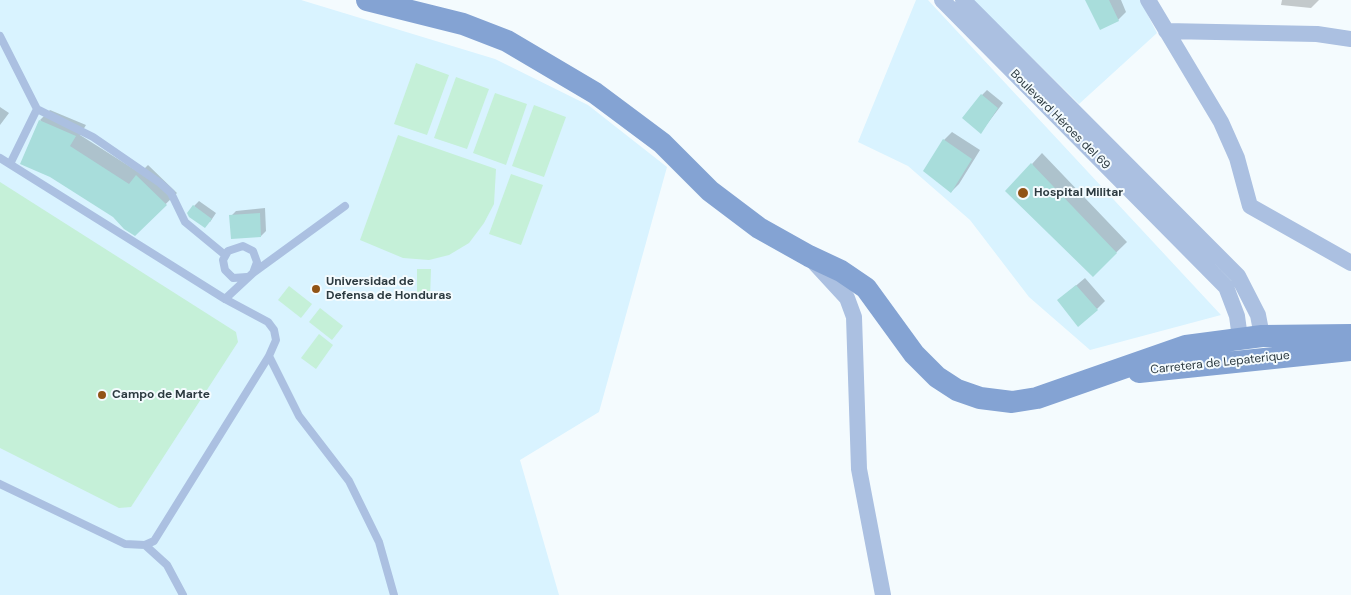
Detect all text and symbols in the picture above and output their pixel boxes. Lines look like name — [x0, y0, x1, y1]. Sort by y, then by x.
street label: Boulevard Héroes del 69 — [1007, 67, 1113, 173]
marker: Hospital Militar — [1016, 186, 1030, 200]
place label: Hospital Militar — [1034, 186, 1123, 200]
place label: Universidad de Defensa de Honduras — [326, 275, 452, 303]
marker: Universidad de Defensa de Honduras — [310, 283, 322, 295]
street label: Carretera de Lepaterique — [1150, 349, 1290, 377]
place label: Campo de Marte — [112, 388, 210, 402]
marker: Campo de Marte — [96, 389, 108, 401]

